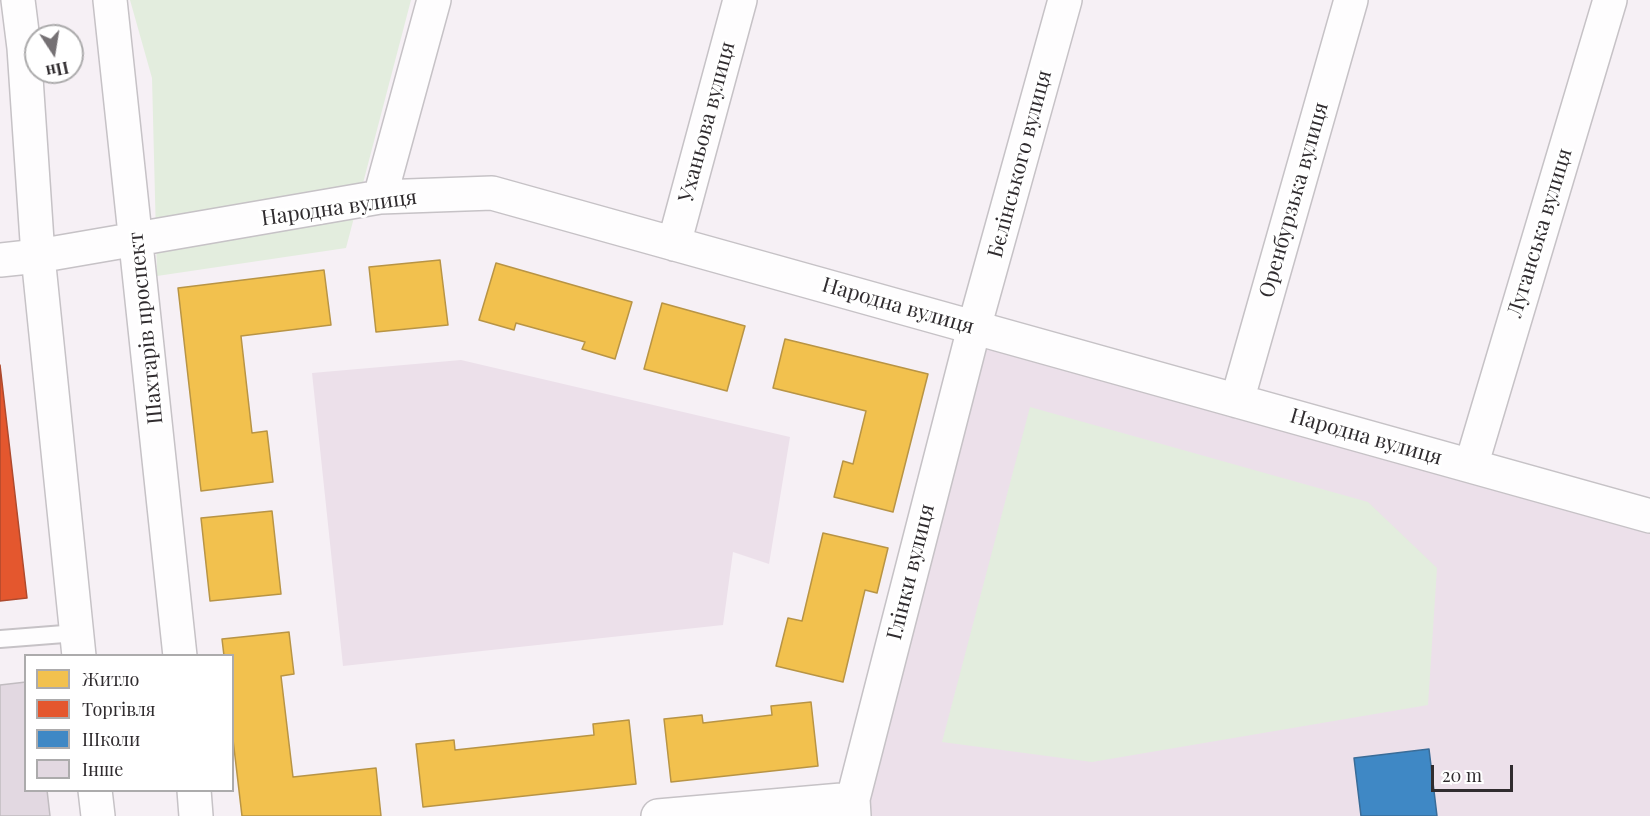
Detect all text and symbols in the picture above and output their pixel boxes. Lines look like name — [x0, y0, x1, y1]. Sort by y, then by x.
north arrow — [24, 24, 84, 84]
street label: Уханьова вулиця — [673, 39, 741, 205]
text: Пн — [44, 57, 71, 83]
street label: Бєлінського вулиця — [983, 67, 1057, 261]
street label: Оренбурзька вулиця — [1254, 99, 1334, 301]
street label: Луганська вулиця — [1502, 145, 1578, 321]
street label: Народна вулиця — [260, 185, 418, 231]
street label: Шахтарів проспект — [123, 231, 169, 425]
street label: Народна вулиця — [819, 272, 977, 340]
street label: Народна вулиця — [1287, 403, 1445, 471]
street label: Глінки вулиця — [882, 502, 940, 642]
legend — [24, 654, 234, 792]
text: Житло — [82, 667, 139, 691]
text: Торгівля — [82, 697, 156, 721]
text: Школи — [82, 727, 140, 751]
scale bar — [1434, 753, 1516, 791]
text: Інше — [82, 757, 123, 781]
text: 20 m — [1442, 763, 1482, 787]

